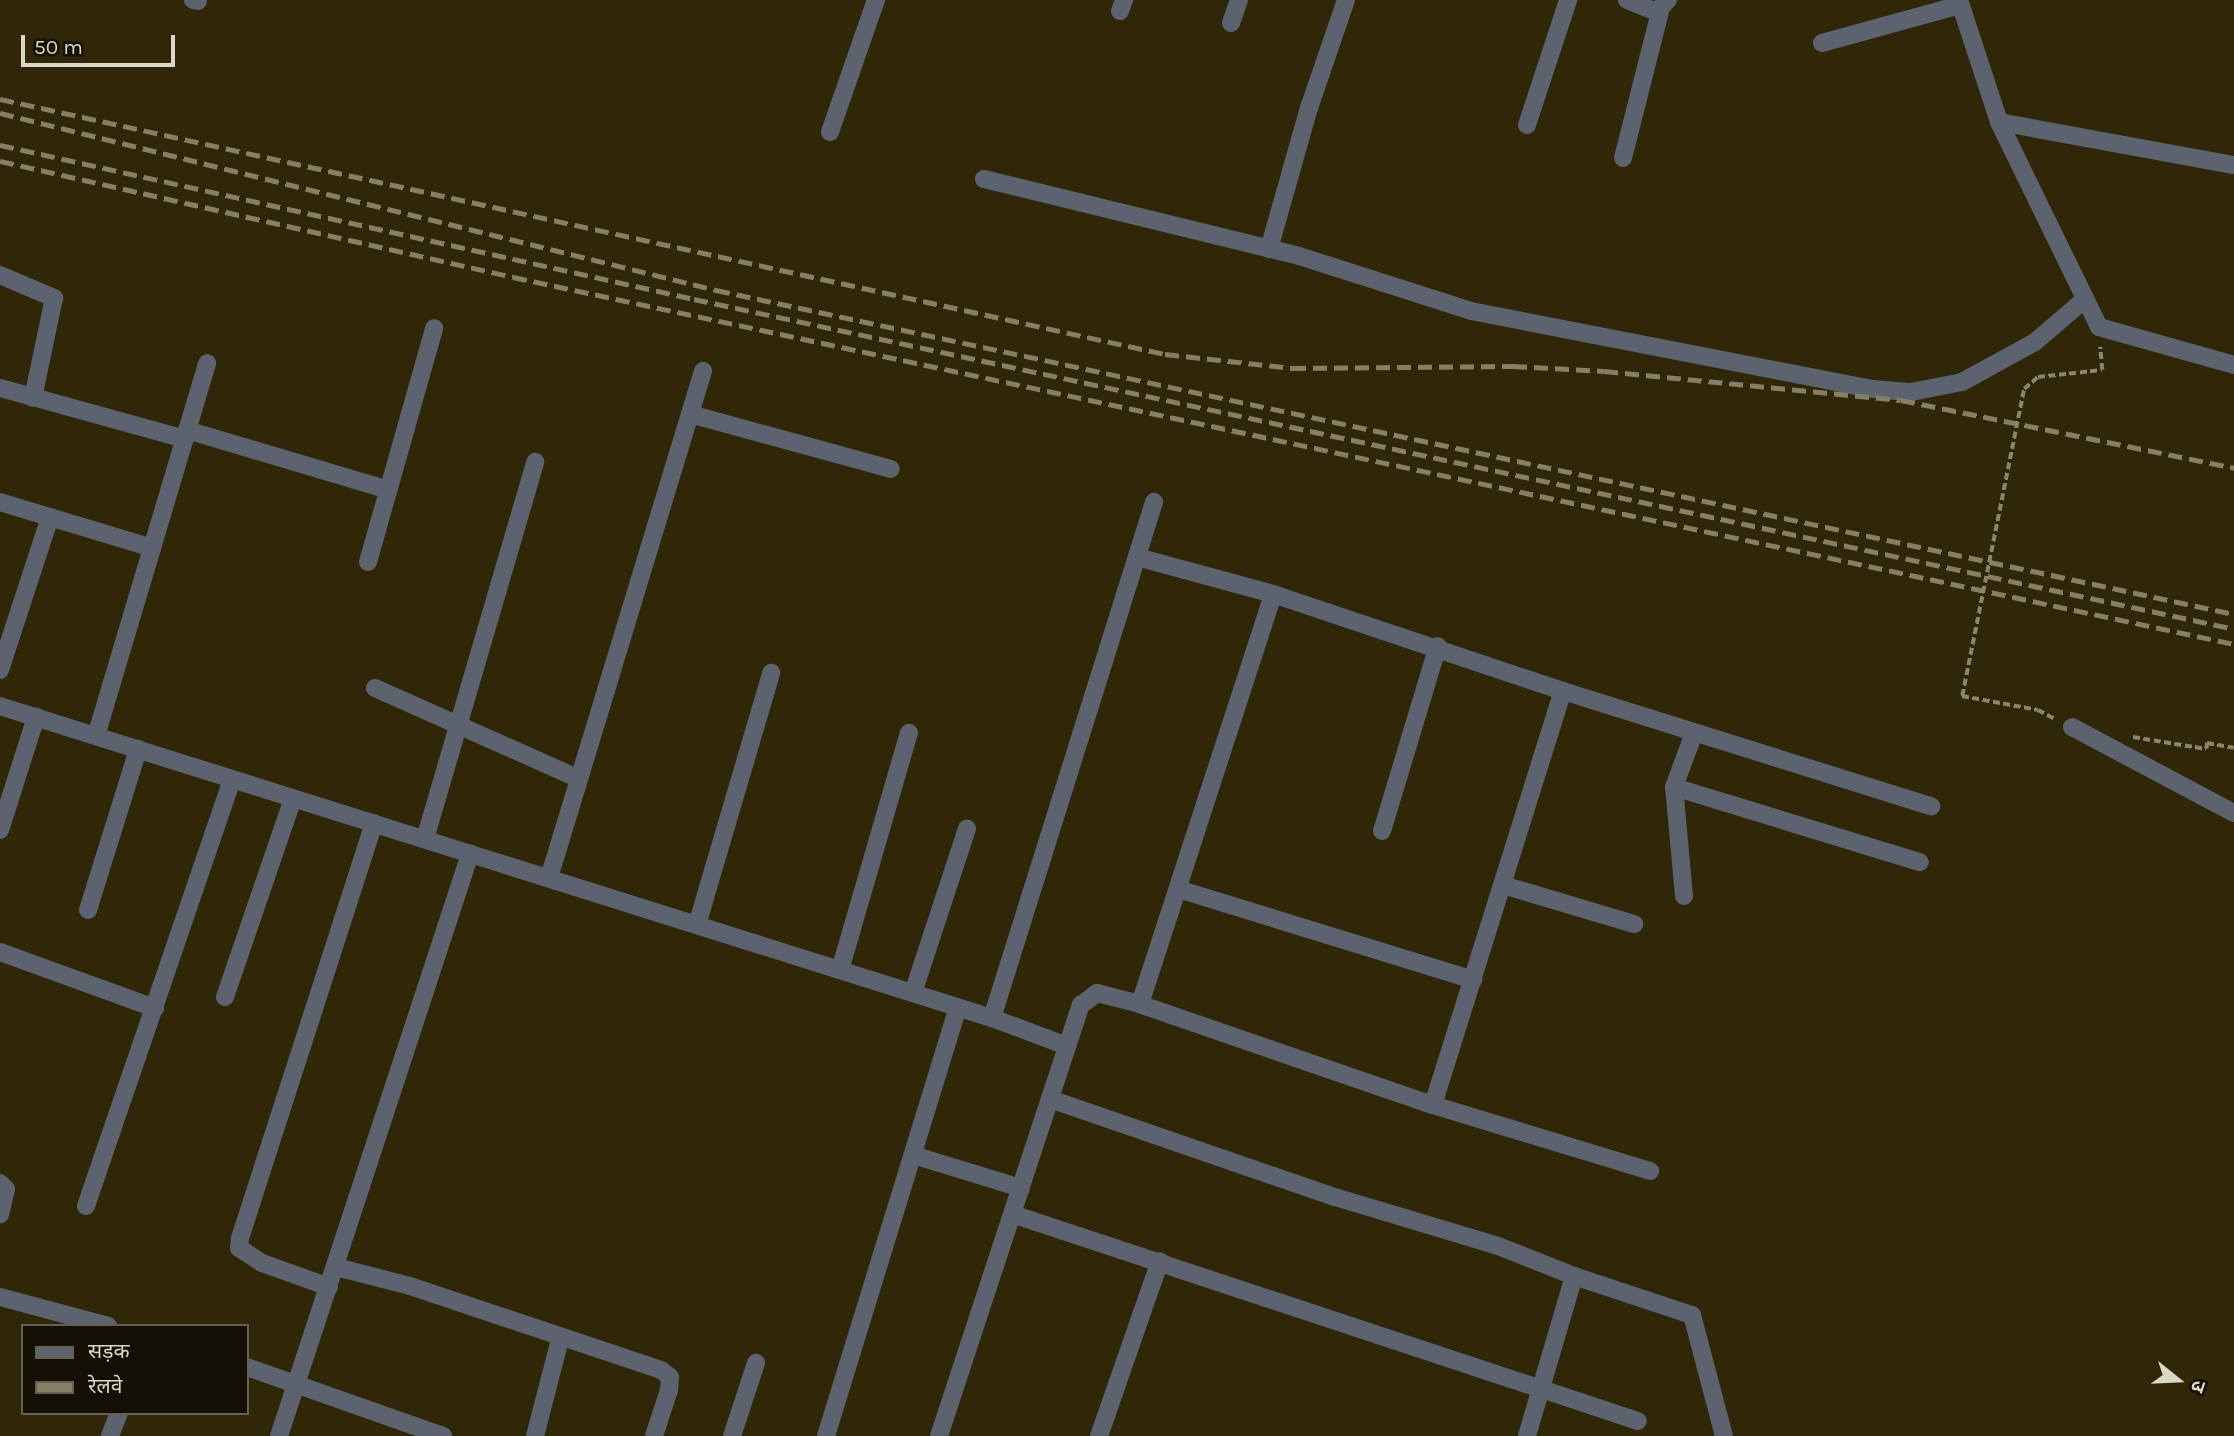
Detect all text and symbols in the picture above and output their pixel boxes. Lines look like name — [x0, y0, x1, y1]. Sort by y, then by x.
scale bar — [24, 21, 178, 65]
text: 50 m — [34, 35, 83, 59]
legend — [21, 1324, 248, 1415]
text: सड़क — [88, 1339, 130, 1363]
north arrow — [2143, 1345, 2213, 1415]
text: रेलवे — [88, 1374, 123, 1398]
text: उ — [2186, 1378, 2210, 1395]

